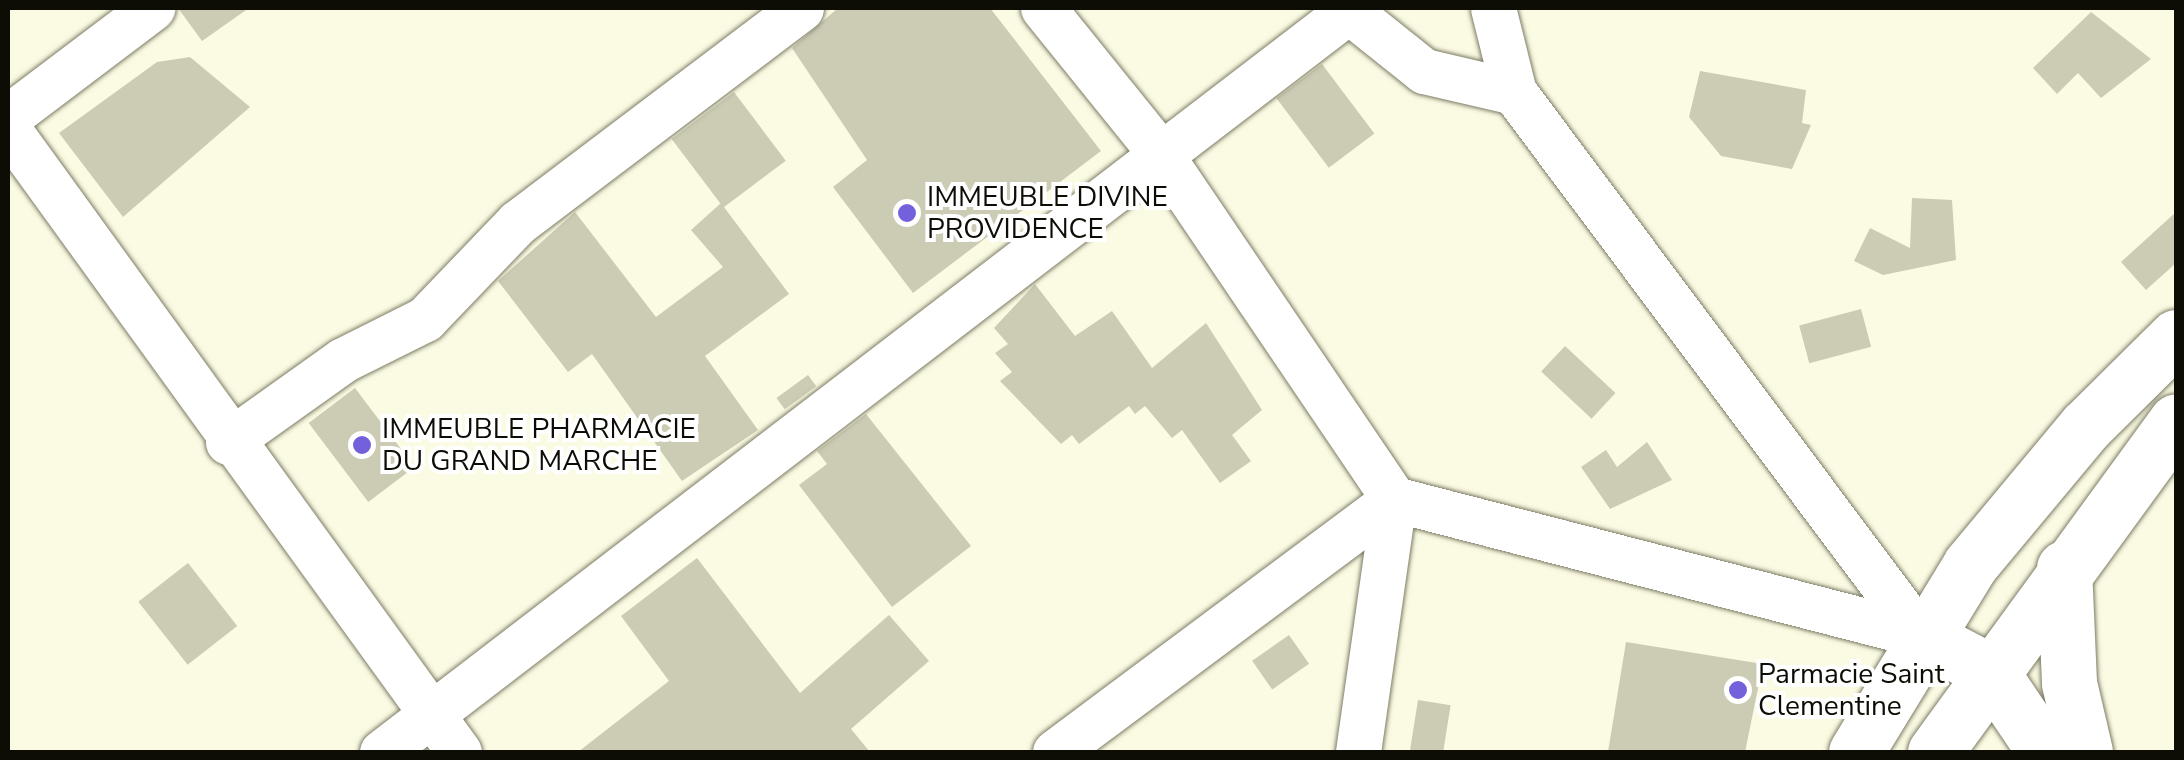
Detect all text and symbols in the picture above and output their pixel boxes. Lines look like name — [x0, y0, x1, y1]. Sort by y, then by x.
place label: IMMEUBLE DIVINE PROVIDENCE — [927, 180, 1168, 246]
marker: IMMEUBLE DIVINE PROVIDENCE — [896, 202, 918, 224]
place label: IMMEUBLE PHARMACIE DU GRAND MARCHE — [382, 412, 696, 478]
marker: IMMEUBLE PHARMACIE DU GRAND MARCHE — [351, 434, 373, 456]
place label: Parmacie Saint Clementine — [1758, 657, 1945, 723]
marker: Parmacie Saint Clementine — [1727, 679, 1749, 701]

